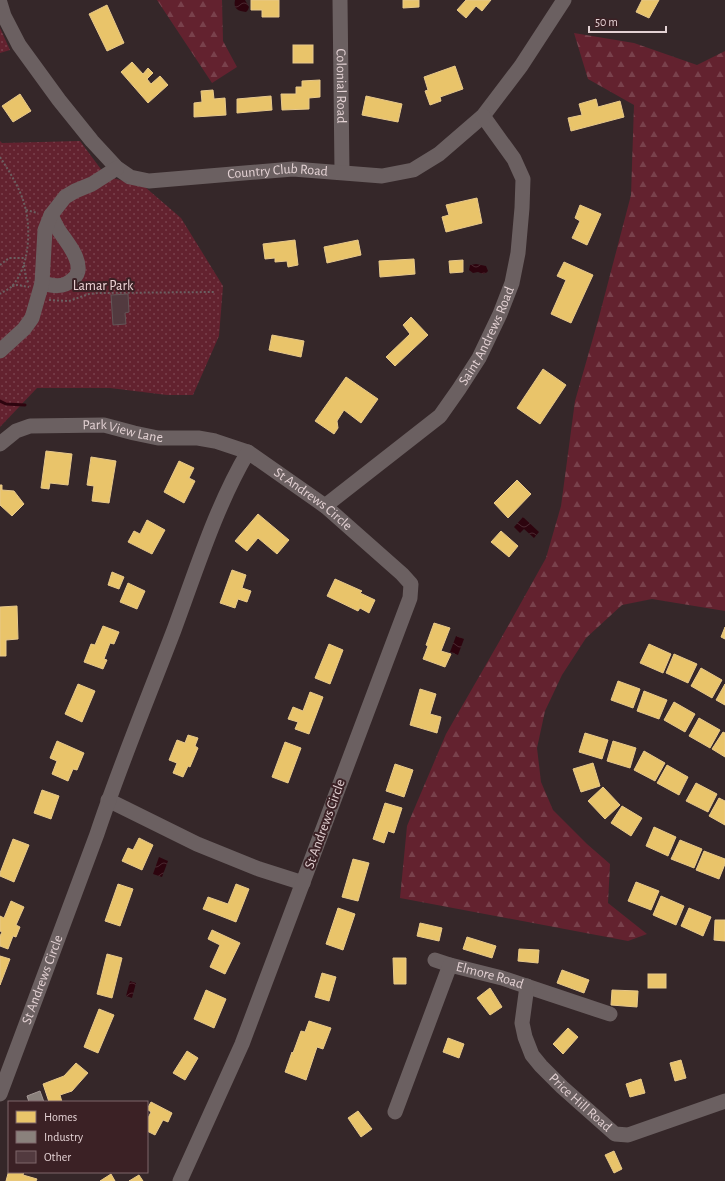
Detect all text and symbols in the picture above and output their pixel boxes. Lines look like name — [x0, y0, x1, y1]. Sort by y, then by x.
scale bar — [589, 8, 666, 34]
text: 50 m — [595, 16, 618, 28]
street label: Colonial Road — [334, 48, 348, 123]
street label: Country Club Road — [227, 162, 328, 181]
park label: Lamar Park — [73, 279, 134, 293]
street label: Saint Andrews Road — [456, 285, 517, 388]
street label: Park View Lane — [82, 418, 163, 445]
street label: St Andrews Circle — [271, 465, 355, 533]
street label: St Andrews Circle — [302, 777, 348, 871]
street label: St Andrews Circle — [20, 933, 66, 1026]
street label: Elmore Road — [455, 960, 525, 992]
street label: Price Hill Road — [546, 1071, 614, 1135]
legend — [8, 1101, 148, 1173]
text: Homes — [44, 1111, 77, 1123]
text: Industry — [44, 1131, 83, 1144]
text: Other — [44, 1151, 71, 1163]

